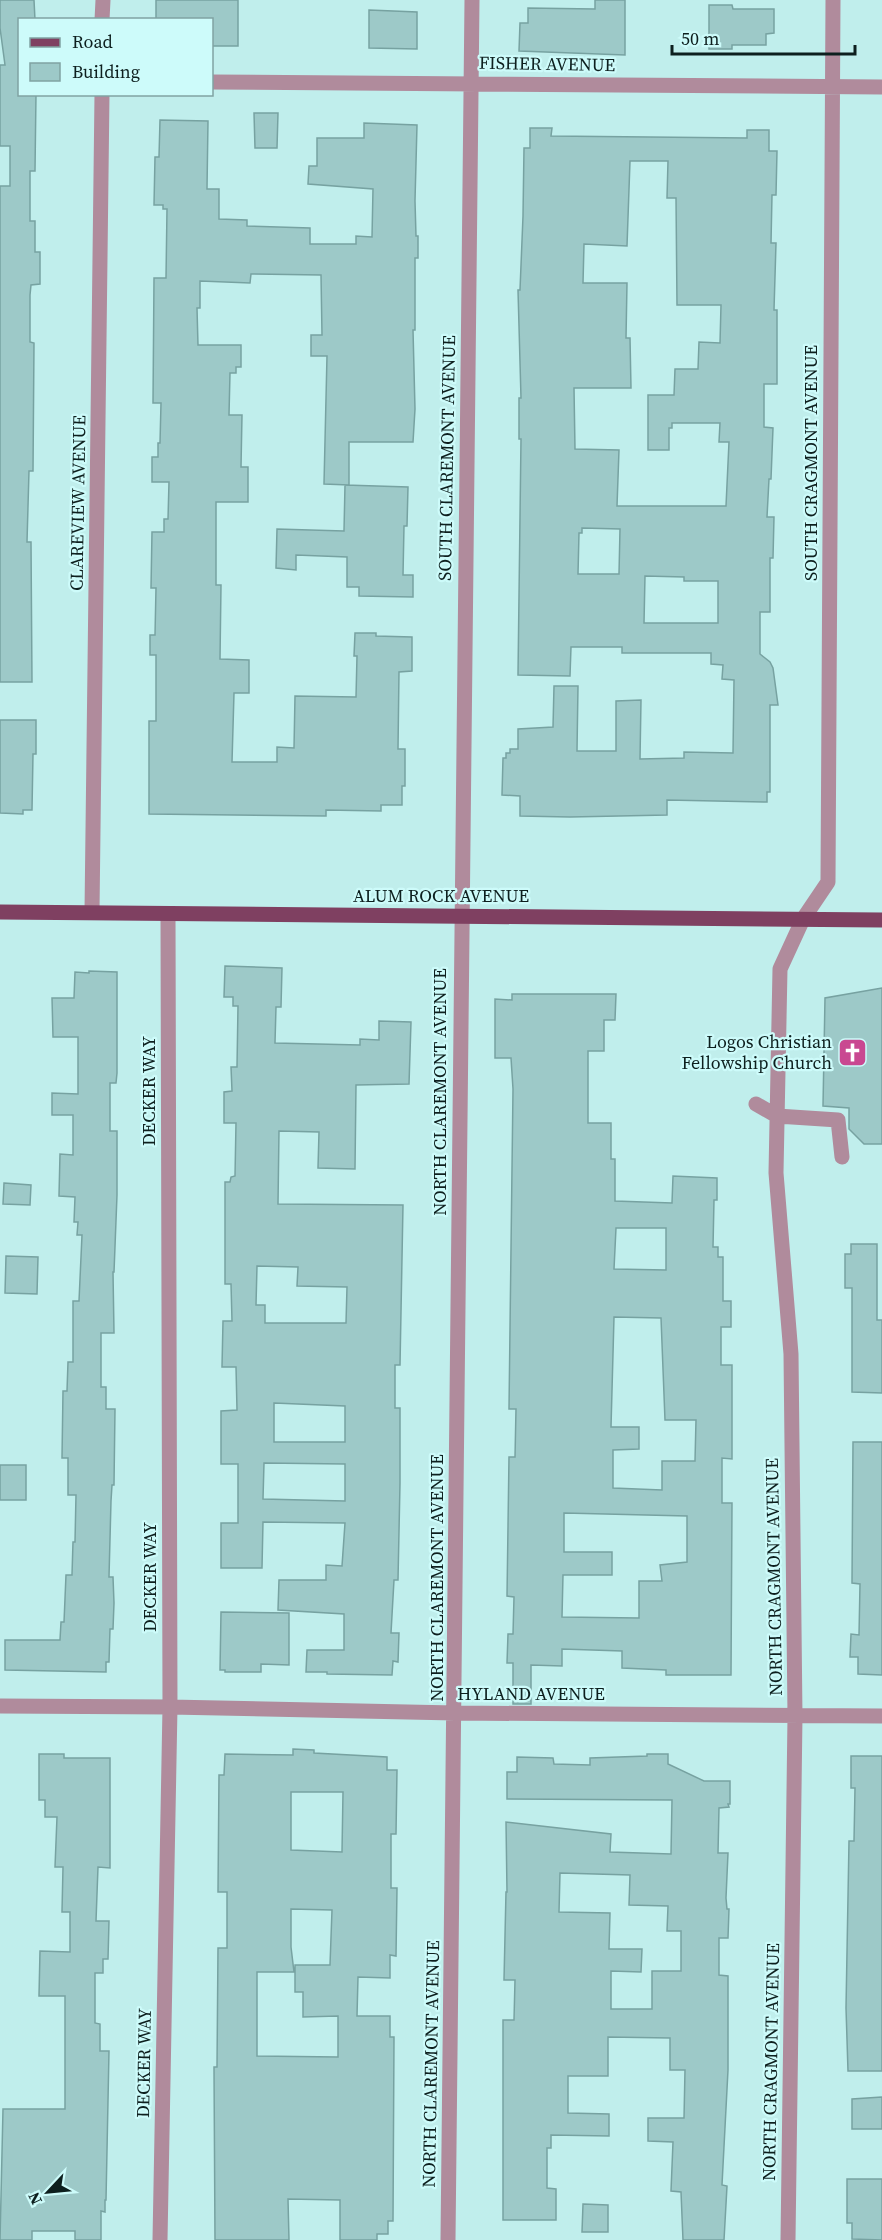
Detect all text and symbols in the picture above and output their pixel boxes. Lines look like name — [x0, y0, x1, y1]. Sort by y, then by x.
legend — [18, 18, 213, 96]
scale bar — [672, 18, 855, 56]
text: 50 m — [681, 26, 719, 51]
text: Road — [72, 29, 113, 54]
street label: FISHER AVENUE — [479, 50, 616, 77]
text: Building — [72, 59, 140, 84]
street label: SOUTH CLAREMONT AVENUE — [432, 335, 461, 581]
street label: SOUTH CRAGMONT AVENUE — [798, 345, 823, 581]
street label: CLAREVIEW AVENUE — [63, 415, 92, 591]
street label: ALUM ROCK AVENUE — [353, 883, 529, 908]
street label: NORTH CLAREMONT AVENUE — [427, 968, 452, 1216]
place label: Logos Christian Fellowship Church — [681, 1029, 832, 1075]
street label: DECKER WAY — [136, 1036, 161, 1146]
church icon: Logos Christian Fellowship Church — [837, 1036, 869, 1068]
street label: NORTH CLAREMONT AVENUE — [424, 1454, 449, 1702]
street label: NORTH CRAGMONT AVENUE — [759, 1458, 788, 1696]
street label: DECKER WAY — [137, 1522, 162, 1632]
street label: HYLAND AVENUE — [457, 1681, 605, 1706]
street label: NORTH CLAREMONT AVENUE — [416, 1940, 445, 2188]
street label: NORTH CRAGMONT AVENUE — [756, 1943, 785, 2181]
street label: DECKER WAY — [130, 2007, 157, 2118]
north arrow — [18, 2162, 78, 2222]
text: N — [22, 2188, 47, 2209]

